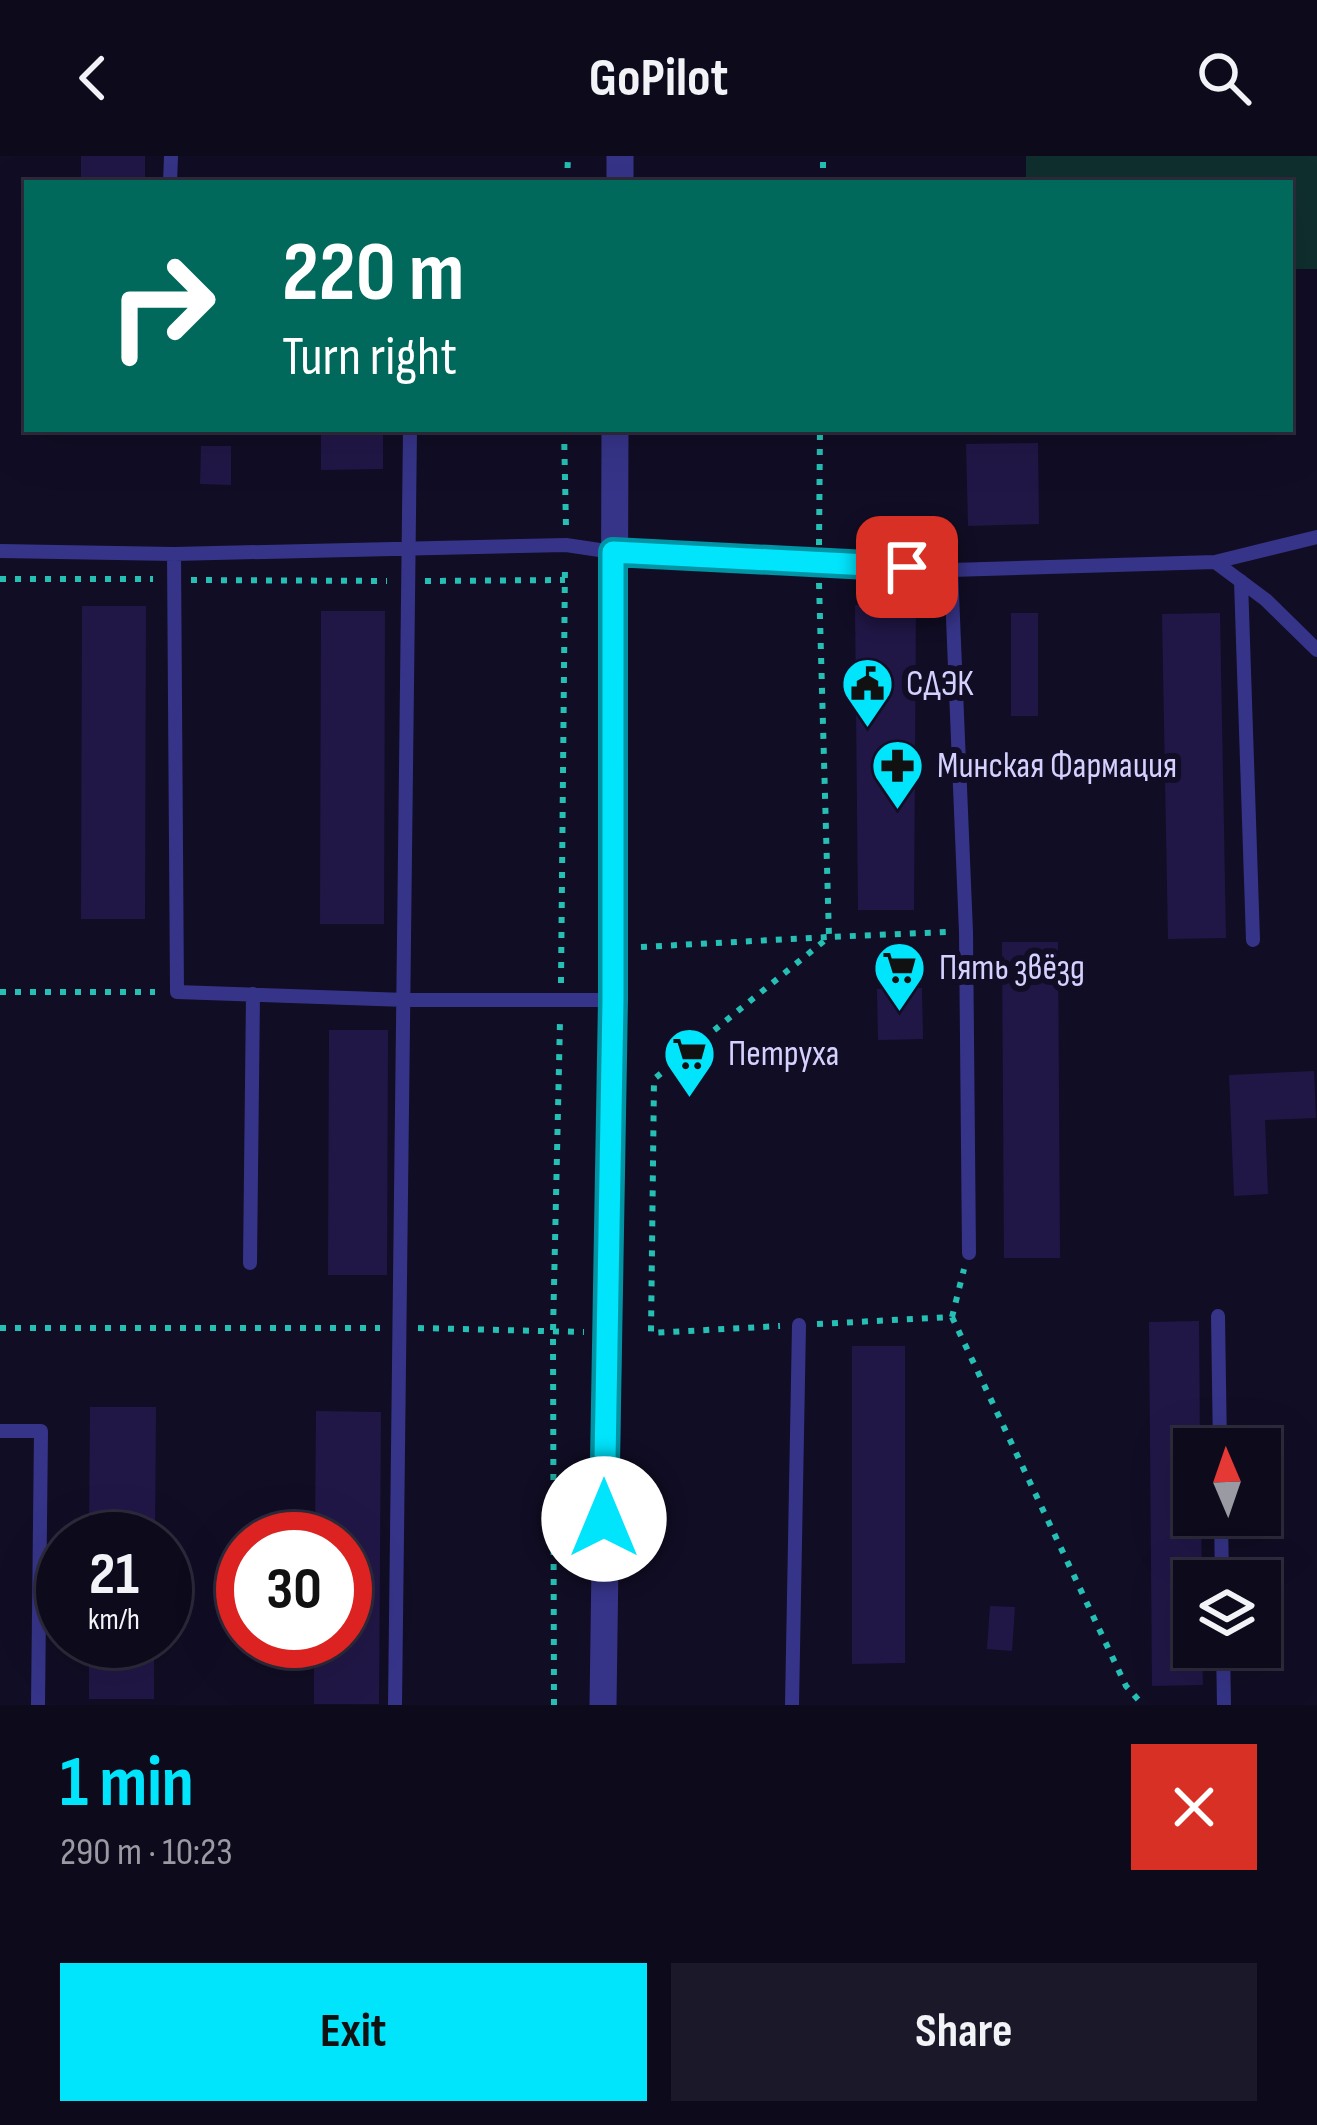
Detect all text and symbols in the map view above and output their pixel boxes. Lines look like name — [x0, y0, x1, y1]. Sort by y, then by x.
icon: back — [60, 45, 126, 111]
icon: search — [1191, 45, 1257, 111]
text: GoPilot — [589, 46, 728, 111]
text: 220 m — [282, 223, 464, 324]
icon: right — [84, 228, 240, 384]
text: Turn right — [282, 325, 457, 390]
pin — [856, 516, 958, 618]
icon: arrive — [874, 534, 940, 600]
public building icon: СДЭК — [839, 656, 895, 730]
place label: СДЭК — [906, 663, 974, 706]
pharmacy icon: Минская Фармация — [870, 738, 926, 812]
place label: Минская Фармация — [937, 745, 1177, 788]
supermarket icon: Пять звёзд — [872, 940, 928, 1014]
place label: Пять звёзд — [939, 947, 1085, 990]
supermarket icon: Петруха — [661, 1026, 717, 1100]
place label: Петруха — [728, 1033, 839, 1076]
north arrow — [1173, 1428, 1281, 1536]
map controls — [1173, 1428, 1281, 1668]
position arrow — [541, 1456, 667, 1582]
speed limit sign: 30 — [216, 1512, 372, 1668]
text: 21 — [89, 1539, 139, 1611]
button: layers — [1173, 1560, 1281, 1668]
text: km/h — [88, 1602, 140, 1638]
text: 1 min — [60, 1740, 194, 1827]
button: close — [1131, 1744, 1257, 1870]
text: 290 m · 10:23 — [60, 1829, 233, 1876]
button: Exit — [60, 1963, 647, 2101]
button: Share — [671, 1963, 1257, 2101]

